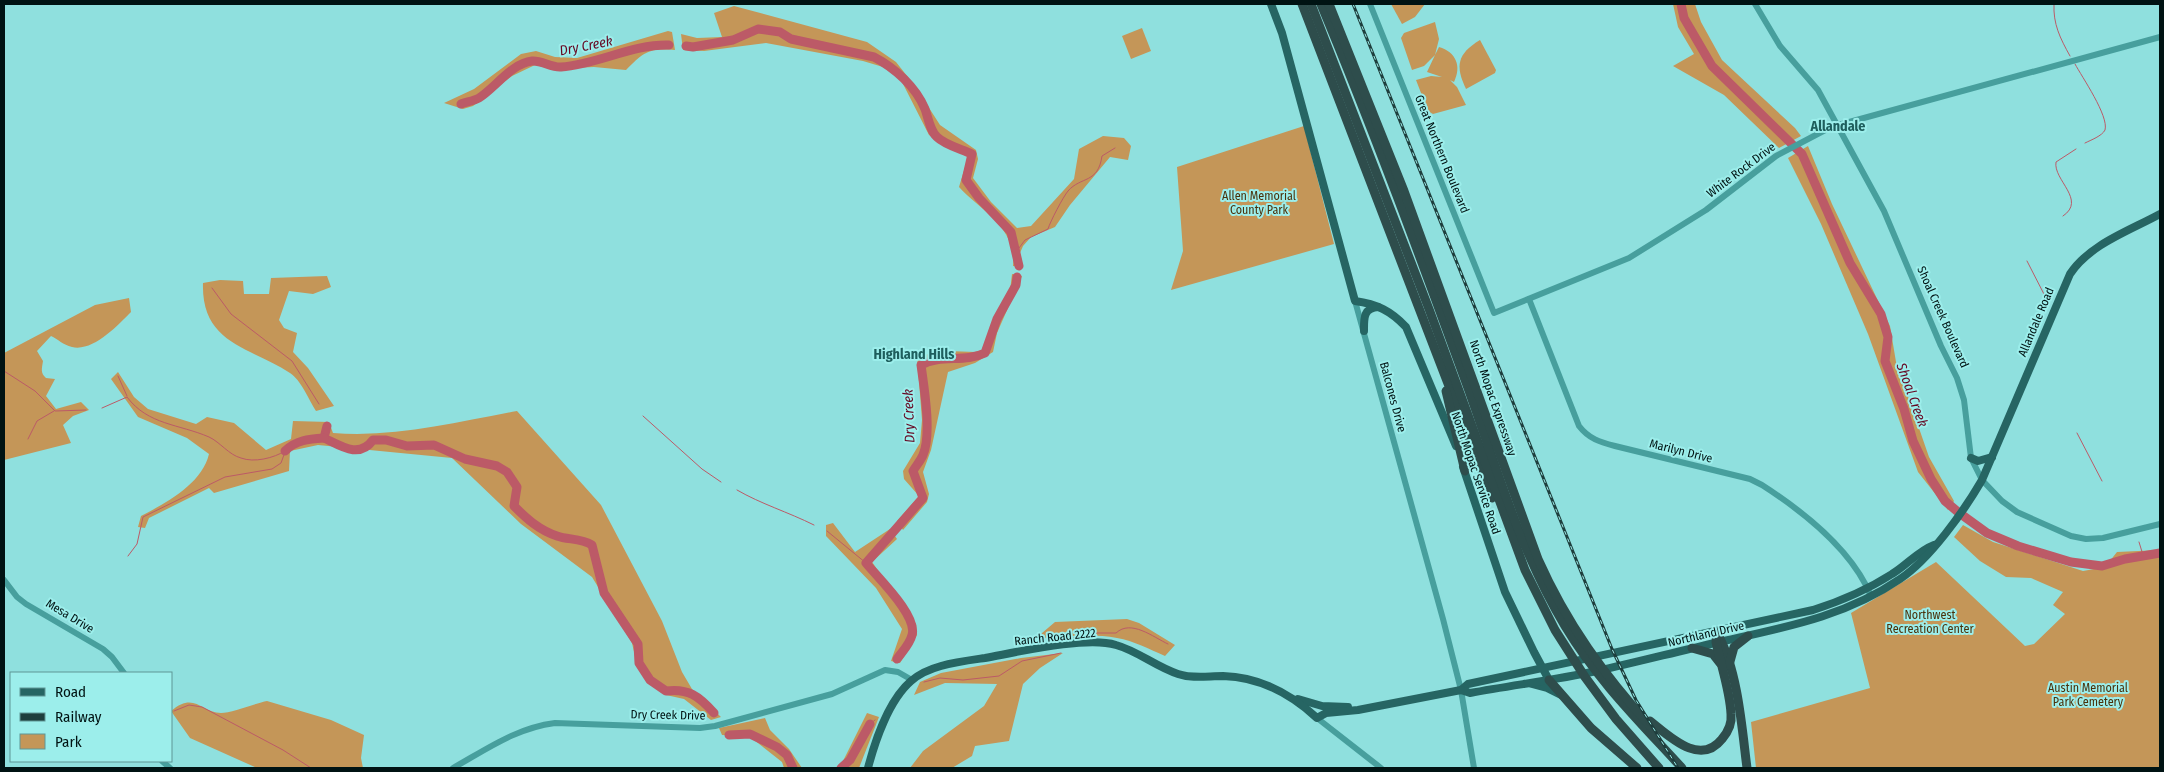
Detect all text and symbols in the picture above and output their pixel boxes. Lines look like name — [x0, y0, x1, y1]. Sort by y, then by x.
water label: Dry Creek — [558, 32, 614, 59]
street label: Great Northern Boulevard — [1412, 93, 1472, 215]
district label: Allandale — [1810, 118, 1865, 135]
street label: White Rock Drive — [1704, 140, 1778, 200]
park label: Allen Memorial County Park — [1222, 189, 1296, 217]
street label: Shoal Creek Boulevard — [1914, 264, 1972, 370]
street label: Allandale Road — [2015, 285, 2057, 359]
street label: North Mopac Expressway — [1467, 338, 1520, 458]
district label: Highland Hills — [874, 346, 954, 363]
street label: Balcones Drive — [1377, 360, 1409, 434]
water label: Shoal Creek — [1892, 360, 1931, 429]
water label: Dry Creek — [900, 389, 918, 443]
street label: North Mopac Service Road — [1448, 410, 1504, 536]
street label: Marilyn Drive — [1648, 436, 1714, 466]
street label: Mesa Drive — [43, 596, 97, 636]
park label: Northwest Recreation Center — [1886, 608, 1974, 636]
street label: Northland Drive — [1666, 618, 1746, 650]
street label: Ranch Road 2222 — [1014, 626, 1096, 648]
legend — [10, 672, 172, 762]
park label: Austin Memorial Park Cemetery — [2048, 681, 2128, 709]
text: Road — [55, 683, 86, 701]
street label: Dry Creek Drive — [630, 707, 706, 723]
text: Railway — [55, 708, 102, 726]
text: Park — [55, 733, 82, 751]

